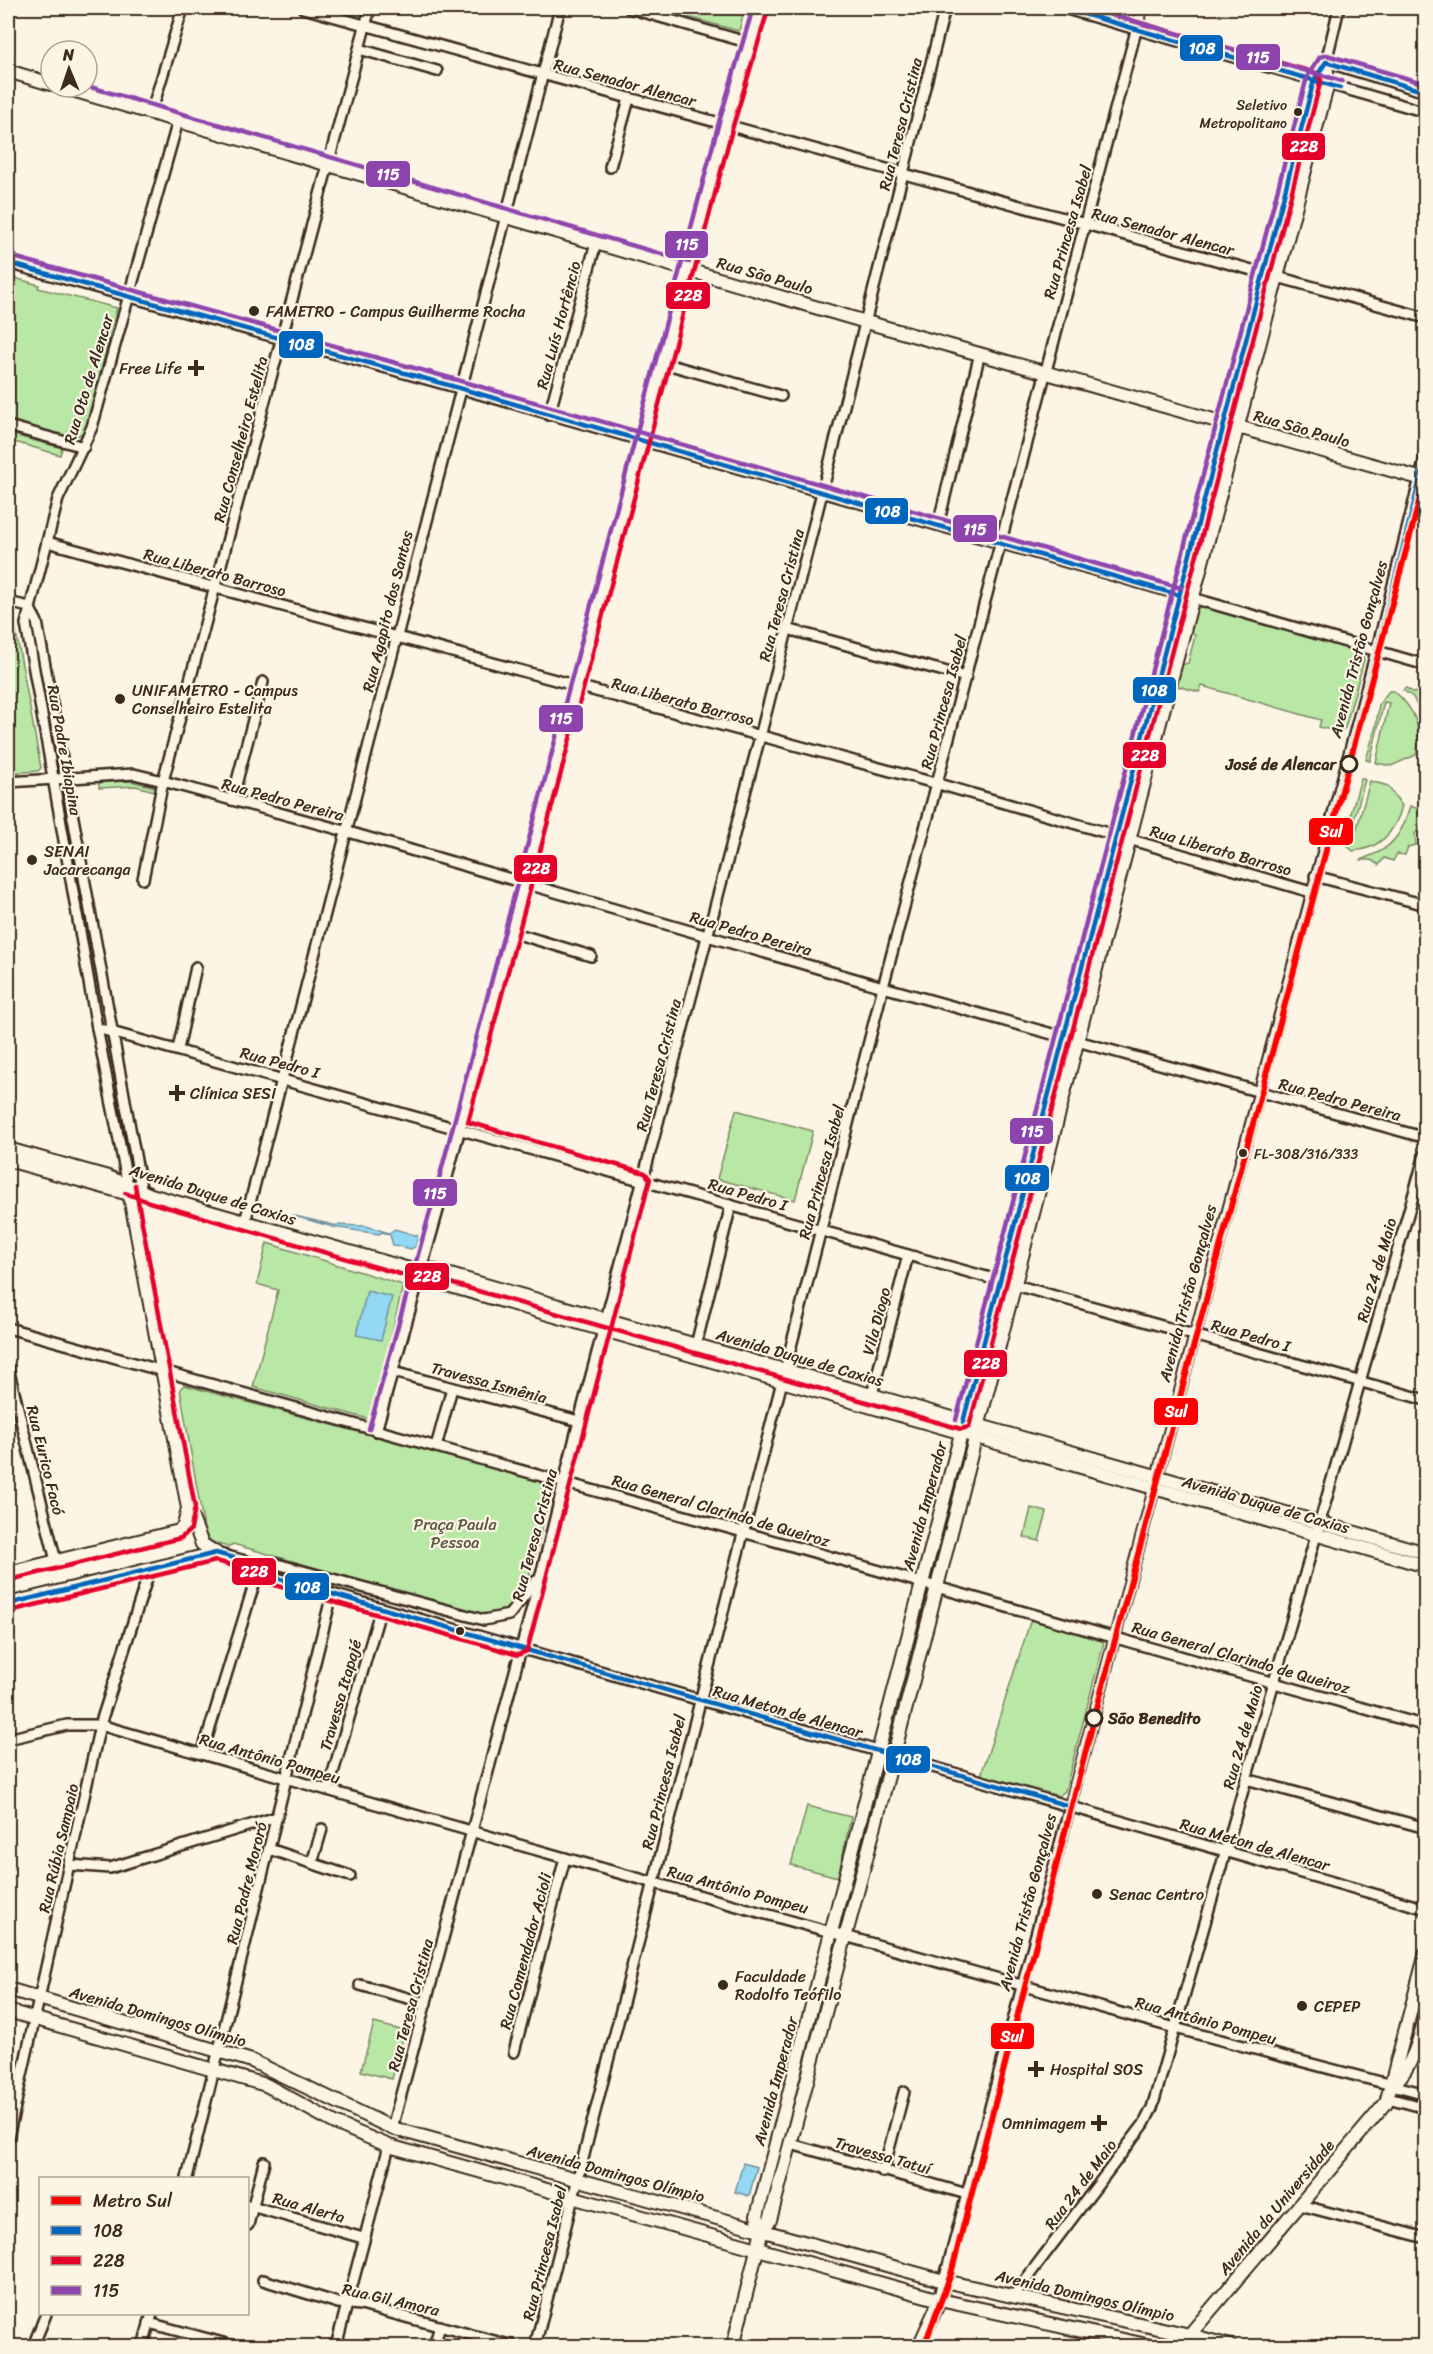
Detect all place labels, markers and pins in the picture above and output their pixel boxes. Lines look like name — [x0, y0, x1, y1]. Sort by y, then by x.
place label: Seletivo Metropolitano — [1200, 93, 1287, 136]
marker: Seletivo Metropolitano — [1292, 106, 1304, 118]
place label: FAMETRO - Campus Guilherme Rocha — [266, 297, 526, 326]
marker: FAMETRO - Campus Guilherme Rocha — [247, 304, 261, 318]
place label: Free Life — [119, 354, 182, 383]
marker: Free Life — [187, 359, 205, 377]
place label: UNIFAMETRO - Campus Conselheiro Estelita — [132, 676, 298, 723]
marker: UNIFAMETRO - Campus Conselheiro Estelita — [113, 692, 127, 706]
place label: José de Alencar — [1225, 750, 1337, 779]
marker: José de Alencar — [1340, 755, 1358, 773]
place label: SENAI Jacarecanga — [43, 837, 132, 884]
marker: SENAI Jacarecanga — [25, 853, 39, 867]
place label: Clínica SESI — [190, 1079, 276, 1108]
marker: Clínica SESI — [168, 1084, 186, 1102]
place label: FL-308/316/333 — [1254, 1142, 1358, 1167]
marker: FL-308/316/333 — [1237, 1147, 1249, 1159]
unlabelled marker — [454, 1625, 466, 1637]
place label: São Benedito — [1107, 1704, 1201, 1733]
marker: São Benedito — [1085, 1709, 1103, 1727]
place label: Senac Centro — [1109, 1880, 1204, 1909]
marker: Senac Centro — [1090, 1887, 1104, 1901]
place label: Faculdade Rodolfo Teófilo — [735, 1962, 841, 2009]
marker: Faculdade Rodolfo Teófilo — [716, 1978, 730, 1992]
place label: CEPEP — [1314, 1992, 1361, 2021]
marker: CEPEP — [1295, 1999, 1309, 2013]
place label: Hospital SOS — [1050, 2055, 1143, 2084]
marker: Hospital SOS — [1027, 2060, 1045, 2078]
place label: Omnimagem — [1002, 2109, 1086, 2138]
marker: Omnimagem — [1090, 2114, 1108, 2132]

